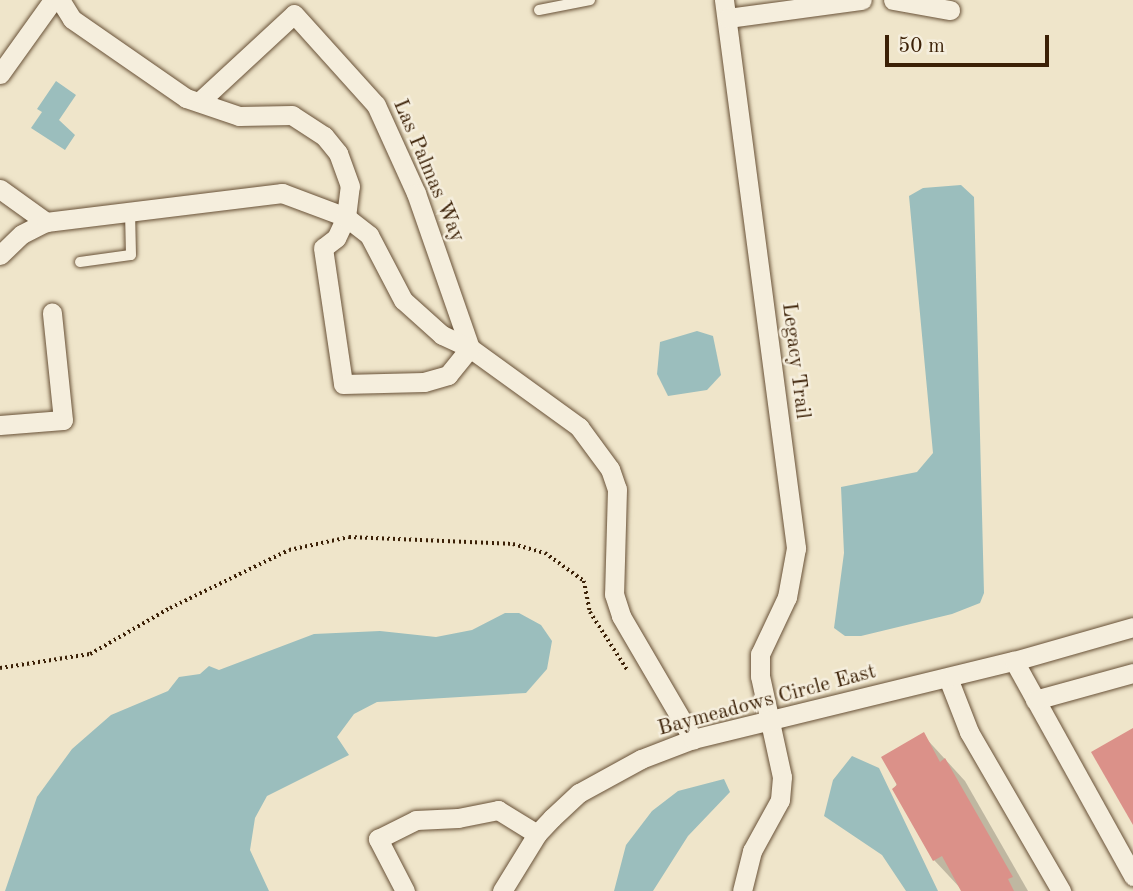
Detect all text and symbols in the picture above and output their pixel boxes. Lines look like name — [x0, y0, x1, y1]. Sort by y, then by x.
scale bar — [888, 21, 1052, 65]
text: 50 m — [898, 36, 945, 57]
street label: Las Palmas Way — [387, 96, 469, 246]
street label: Legacy Trail — [775, 301, 815, 421]
street label: Baymeadows Circle East — [655, 660, 879, 742]

